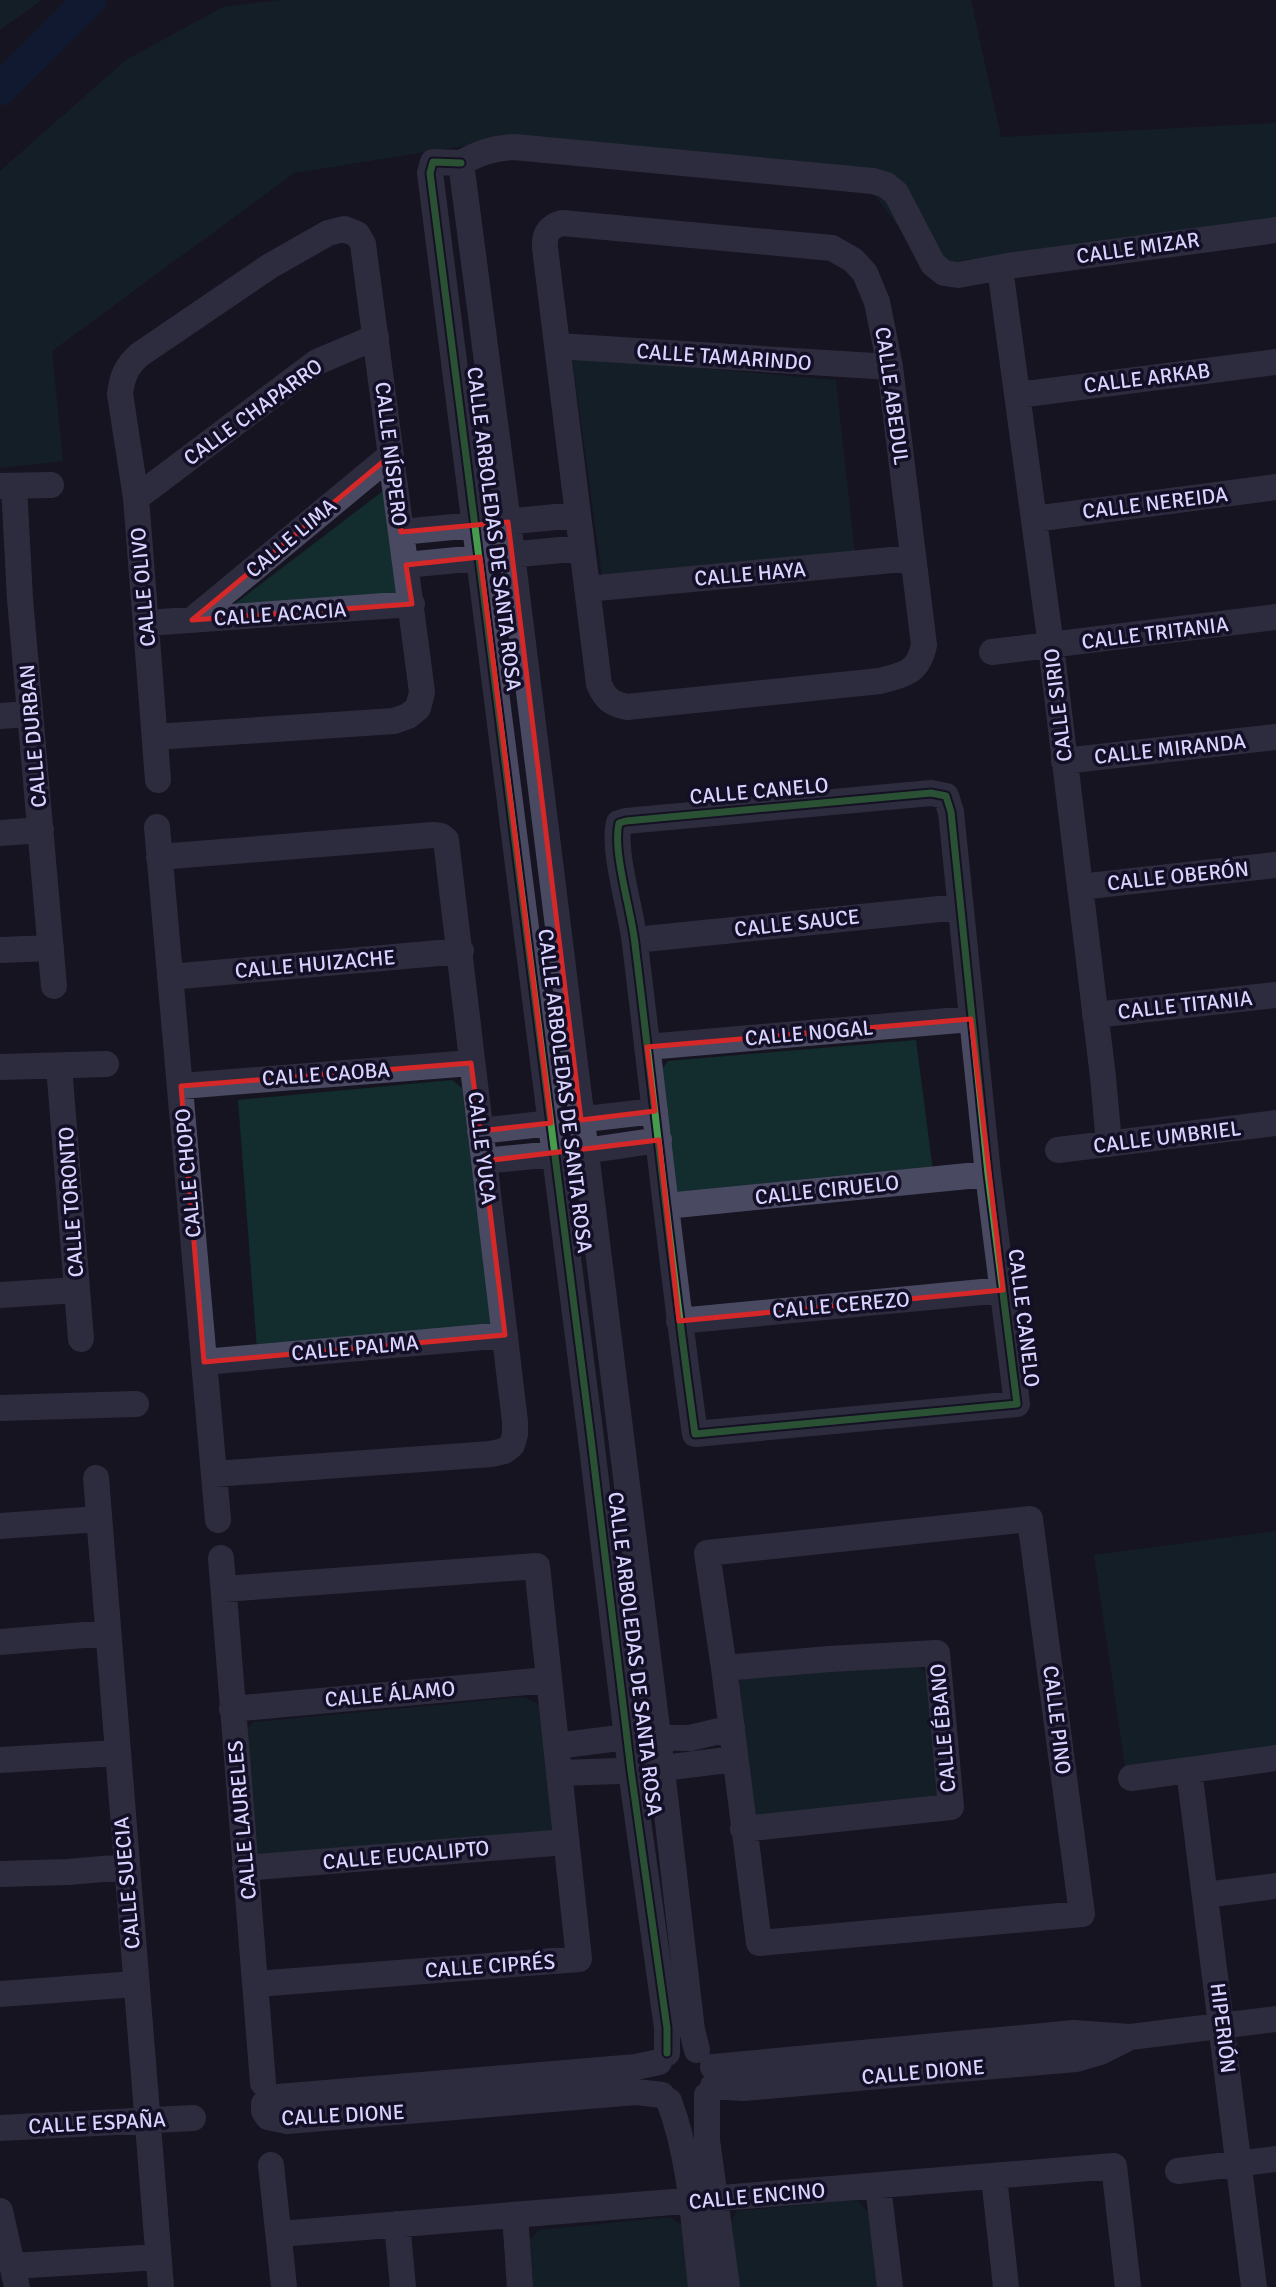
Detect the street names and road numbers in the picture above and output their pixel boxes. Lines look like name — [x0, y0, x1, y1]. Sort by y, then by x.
street label: CALLE MIZAR — [1075, 227, 1201, 269]
street label: CALLE ABEDUL — [869, 325, 915, 467]
street label: CALLE TAMARINDO — [635, 338, 813, 376]
street label: CALLE CHAPARRO — [178, 353, 328, 471]
street label: CALLE ARKAB — [1082, 357, 1212, 399]
street label: CALLE ARBOLEDAS DE SANTA ROSA — [461, 365, 527, 693]
street label: CALLE NÍSPERO — [369, 380, 413, 528]
street label: CALLE NEREIDA — [1081, 481, 1229, 525]
street label: CALLE LIMA — [240, 493, 342, 583]
street label: CALLE OLIVO — [125, 526, 161, 648]
street label: CALLE HAYA — [693, 556, 807, 592]
street label: CALLE ACACIA — [213, 596, 347, 632]
street label: CALLE TRITANIA — [1080, 611, 1230, 655]
street label: CALLE SIRIO — [1038, 647, 1078, 763]
street label: CALLE DURBAN — [14, 663, 52, 809]
street label: CALLE MIRANDA — [1093, 728, 1247, 770]
street label: CALLE CANELO — [688, 772, 830, 810]
street label: CALLE OBERÓN — [1106, 856, 1250, 896]
street label: CALLE SAUCE — [733, 903, 861, 943]
street label: CALLE ARBOLEDAS DE SANTA ROSA — [532, 927, 598, 1255]
street label: CALLE HUIZACHE — [234, 944, 396, 984]
street label: CALLE TITANIA — [1116, 985, 1254, 1025]
street label: CALLE NOGAL — [744, 1014, 874, 1052]
street label: CALLE CAOBA — [261, 1057, 391, 1091]
street label: CALLE YUCA — [462, 1090, 502, 1206]
street label: CALLE CHOPO — [169, 1107, 207, 1239]
street label: CALLE UMBRIEL — [1092, 1115, 1243, 1159]
street label: CALLE TORONTO — [53, 1126, 89, 1278]
street label: CALLE CIRUELO — [754, 1170, 900, 1210]
street label: CALLE CANELO — [1003, 1247, 1045, 1389]
street label: CALLE CEREZO — [771, 1286, 911, 1324]
street label: CALLE PALMA — [290, 1329, 420, 1367]
street label: CALLE ARBOLEDAS DE SANTA ROSA — [602, 1490, 668, 1818]
street label: CALLE ÉBANO — [924, 1663, 962, 1793]
street label: CALLE PINO — [1037, 1664, 1077, 1776]
street label: CALLE ÁLAMO — [324, 1675, 456, 1713]
street label: CALLE LAURELES — [222, 1739, 262, 1901]
street label: CALLE SUECIA — [108, 1816, 146, 1950]
street label: CALLE EUCALIPTO — [322, 1835, 490, 1875]
street label: CALLE CIPRÉS — [424, 1948, 556, 1984]
street label: HIPERIÓN — [1205, 1981, 1241, 2075]
street label: CALLE DIONE — [860, 2054, 986, 2090]
street label: CALLE DIONE — [281, 2099, 405, 2131]
street label: CALLE ESPAÑA — [28, 2106, 167, 2140]
street label: CALLE ENCINO — [688, 2177, 826, 2215]

